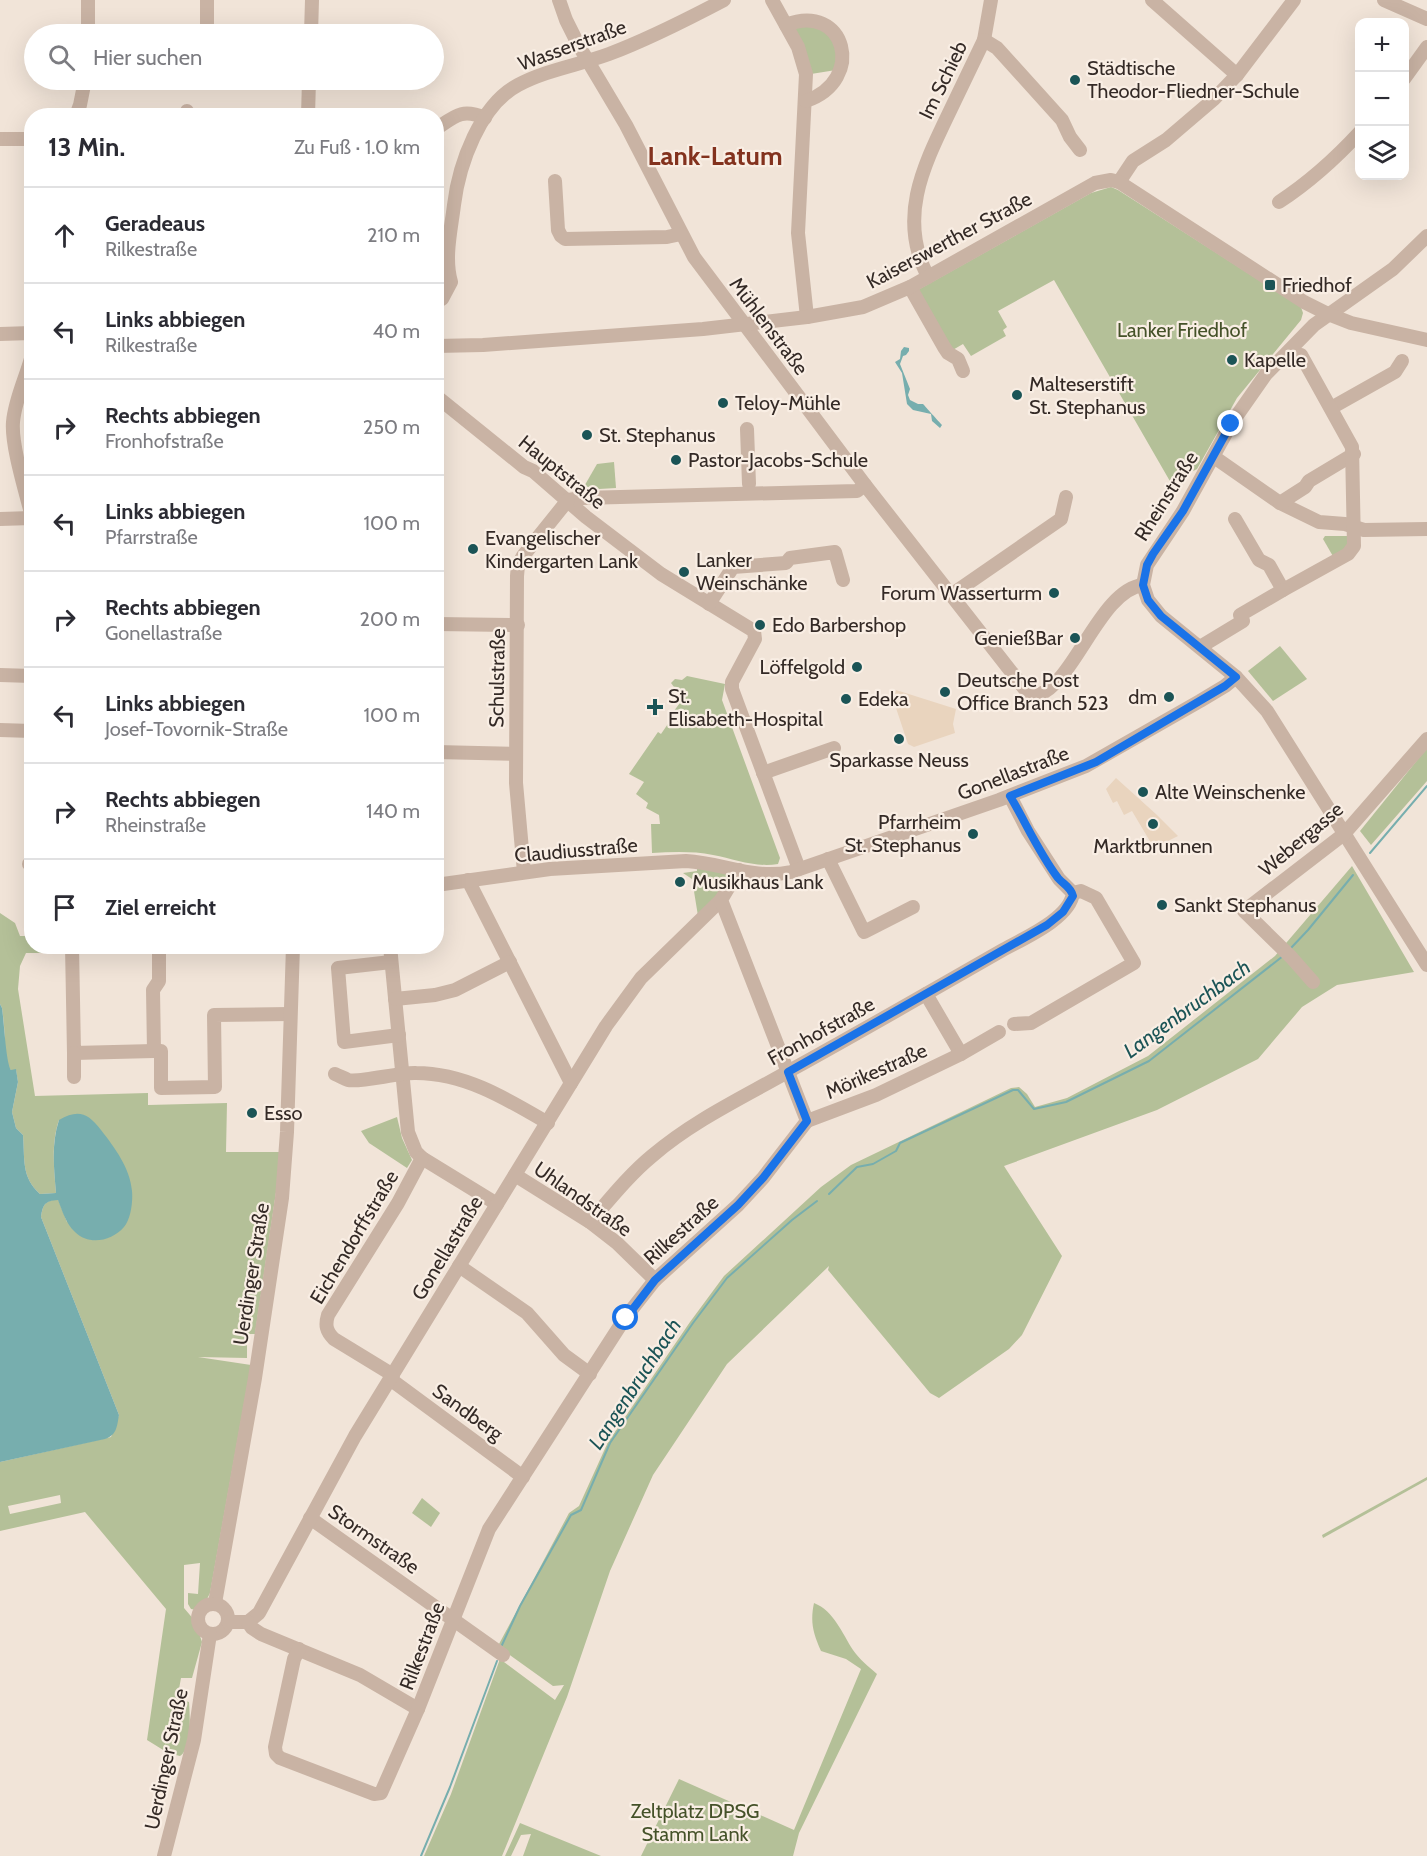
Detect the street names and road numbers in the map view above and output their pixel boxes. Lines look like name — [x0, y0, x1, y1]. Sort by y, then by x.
street label: Wasserstraße — [515, 14, 629, 76]
street label: Im Schieb — [914, 37, 972, 123]
street label: Kaiserswerther Straße — [862, 186, 1036, 294]
street label: Mühlenstraße — [725, 273, 813, 379]
street label: Hauptstraße — [514, 430, 610, 514]
street label: Rheinstraße — [1129, 447, 1203, 545]
street label: Schulstraße — [484, 628, 510, 728]
street label: Gonellastraße — [954, 741, 1072, 805]
street label: Webergasse — [1254, 797, 1348, 881]
street label: Claudiusstraße — [513, 833, 639, 867]
street label: Fronhofstraße — [763, 992, 879, 1070]
street label: Mörikestraße — [821, 1038, 931, 1104]
street label: Uhlandstraße — [529, 1156, 637, 1242]
street label: Eichendorffstraße — [305, 1166, 403, 1308]
street label: Rilkestraße — [639, 1190, 723, 1270]
street label: Gonellastraße — [407, 1192, 487, 1304]
street label: Uerdinger Straße — [228, 1201, 274, 1347]
street label: Sandberg — [428, 1378, 509, 1446]
street label: Stormstraße — [324, 1499, 424, 1579]
street label: Rilkestraße — [394, 1599, 450, 1693]
street label: Uerdinger Straße — [139, 1686, 193, 1832]

